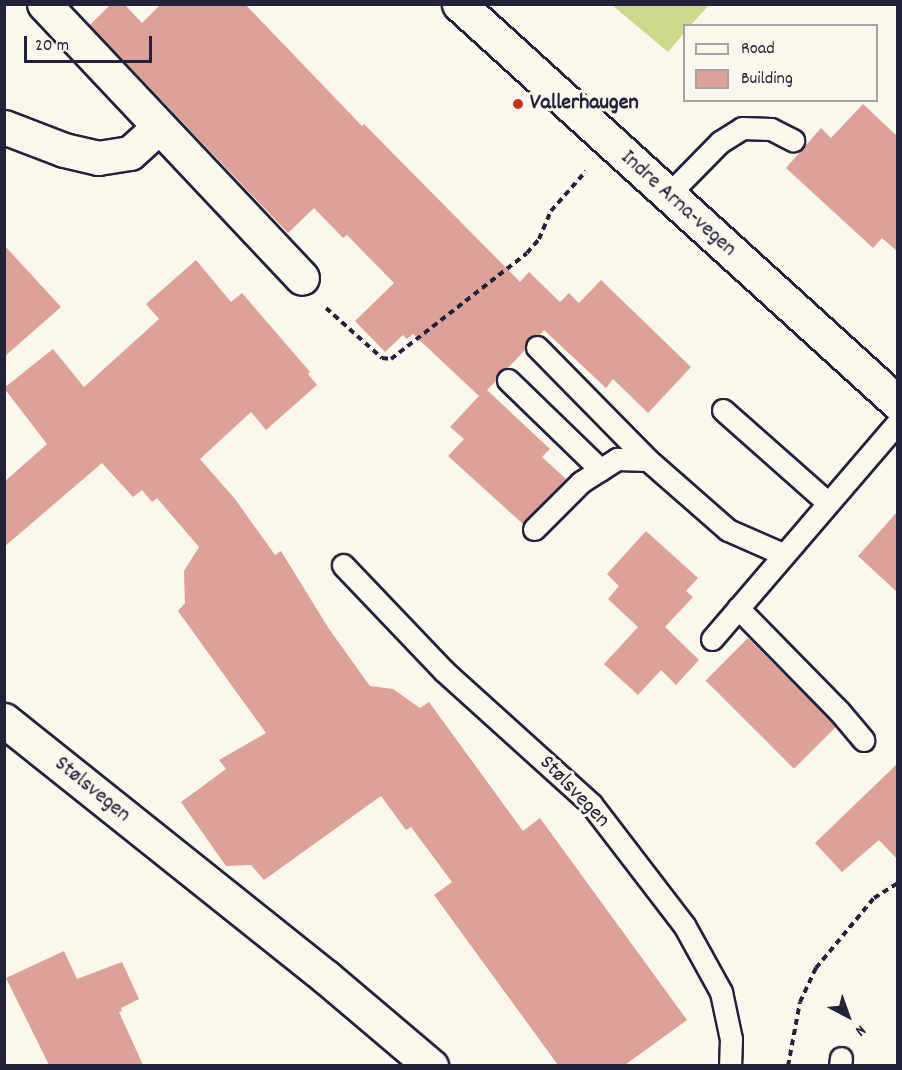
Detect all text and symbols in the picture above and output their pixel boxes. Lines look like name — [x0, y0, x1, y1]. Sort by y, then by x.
scale bar — [27, 24, 154, 62]
legend — [683, 24, 878, 102]
text: 20 m — [35, 34, 69, 59]
text: Road — [741, 37, 775, 62]
text: Building — [741, 67, 793, 92]
place label: Vallerhaugen — [530, 91, 639, 117]
marker: Vallerhaugen — [511, 97, 525, 111]
street label: Indre Arna-vegen — [615, 145, 741, 263]
street label: Stølsvegen — [533, 750, 615, 834]
street label: Stølsvegen — [49, 751, 135, 829]
north arrow — [818, 986, 878, 1046]
text: N — [850, 1019, 871, 1041]

